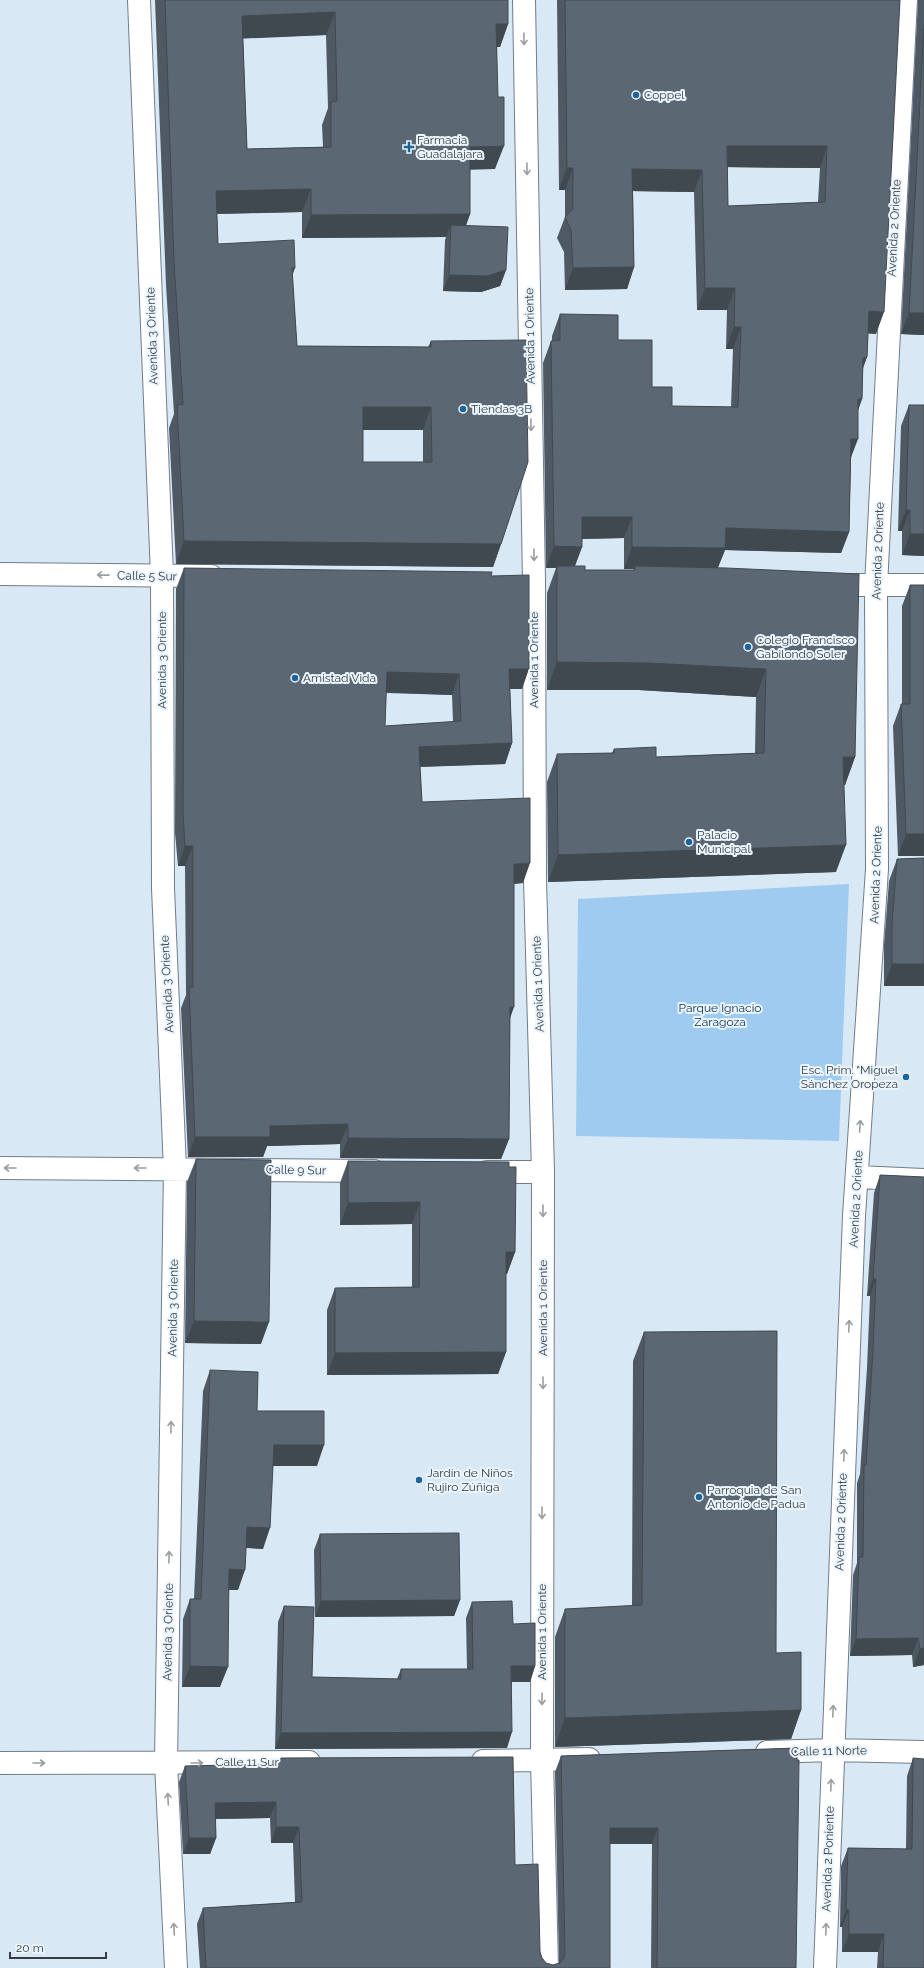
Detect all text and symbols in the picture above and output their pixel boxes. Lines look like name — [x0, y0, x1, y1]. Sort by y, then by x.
one-way arrow — [520, 32, 528, 45]
place label: Coppel — [644, 88, 685, 102]
marker: Coppel — [631, 90, 641, 100]
place label: Farmacia Guadalajara — [417, 133, 483, 161]
marker: Farmacia Guadalajara — [404, 142, 414, 152]
one-way arrow — [523, 162, 531, 175]
street label: Avenida 2 Oriente — [884, 179, 904, 277]
street label: Avenida 3 Oriente — [143, 287, 161, 385]
street label: Avenida 1 Oriente — [522, 288, 538, 384]
place label: Tiendas 3B — [471, 402, 532, 416]
marker: Tiendas 3B — [458, 404, 468, 414]
one-way arrow — [527, 418, 535, 431]
street label: Avenida 2 Oriente — [869, 502, 887, 600]
one-way arrow — [530, 548, 537, 561]
street label: Calle 5 Sur — [117, 568, 178, 584]
one-way arrow — [97, 571, 110, 579]
street label: Avenida 3 Oriente — [155, 611, 169, 709]
street label: Avenida 1 Oriente — [527, 612, 541, 708]
place label: Colegio Francisco Gabilondo Soler — [756, 633, 855, 661]
marker: Colegio Francisco Gabilondo Soler — [743, 642, 753, 652]
place label: Amistad Vida — [303, 671, 376, 685]
marker: Amistad Vida — [290, 673, 300, 683]
street label: Avenida 2 Oriente — [867, 826, 885, 924]
place label: Palacio Municipal — [697, 828, 751, 856]
marker: Palacio Municipal — [684, 837, 694, 847]
street label: Avenida 3 Oriente — [157, 935, 177, 1033]
street label: Avenida 1 Oriente — [529, 936, 547, 1032]
park label: Parque Ignacio Zaragoza — [679, 1001, 761, 1029]
place label: Esc. Prim. "Miguel Sánchez Oropeza — [801, 1063, 899, 1091]
marker: Esc. Prim. "Miguel Sánchez Oropeza — [901, 1072, 911, 1082]
one-way arrow — [857, 1120, 864, 1133]
street label: Avenida 2 Oriente — [846, 1150, 866, 1248]
street label: Calle 9 Sur — [266, 1162, 327, 1178]
one-way arrow — [4, 1164, 17, 1172]
one-way arrow — [134, 1164, 147, 1172]
one-way arrow — [539, 1204, 547, 1217]
street label: Avenida 3 Oriente — [165, 1259, 181, 1357]
street label: Avenida 1 Oriente — [536, 1260, 550, 1356]
one-way arrow — [846, 1320, 853, 1333]
one-way arrow — [539, 1376, 547, 1389]
one-way arrow — [167, 1421, 175, 1434]
one-way arrow — [840, 1449, 848, 1462]
place label: Jardín de Niños Rujiro Zúñiga — [427, 1466, 513, 1494]
street label: Avenida 2 Oriente — [832, 1473, 850, 1571]
marker: Jardín de Niños Rujiro Zúñiga — [414, 1475, 424, 1485]
place label: Parroquia de San Antonio de Padua — [707, 1483, 806, 1511]
marker: Parroquia de San Antonio de Padua — [694, 1492, 704, 1502]
one-way arrow — [538, 1506, 546, 1519]
one-way arrow — [165, 1551, 173, 1564]
street label: Avenida 3 Oriente — [160, 1583, 176, 1681]
street label: Avenida 1 Oriente — [535, 1584, 549, 1680]
one-way arrow — [538, 1692, 546, 1705]
one-way arrow — [830, 1705, 837, 1718]
street label: Calle 11 Norte — [791, 1743, 867, 1759]
street label: Calle 11 Sur — [215, 1755, 279, 1769]
one-way arrow — [32, 1759, 45, 1767]
one-way arrow — [190, 1759, 203, 1767]
one-way arrow — [827, 1779, 834, 1792]
one-way arrow — [164, 1793, 172, 1806]
street label: Avenida 2 Poniente — [819, 1806, 837, 1912]
one-way arrow — [170, 1923, 178, 1936]
one-way arrow — [822, 1923, 830, 1936]
scale bar — [10, 1934, 106, 1960]
text: 20 m — [16, 1941, 44, 1955]

